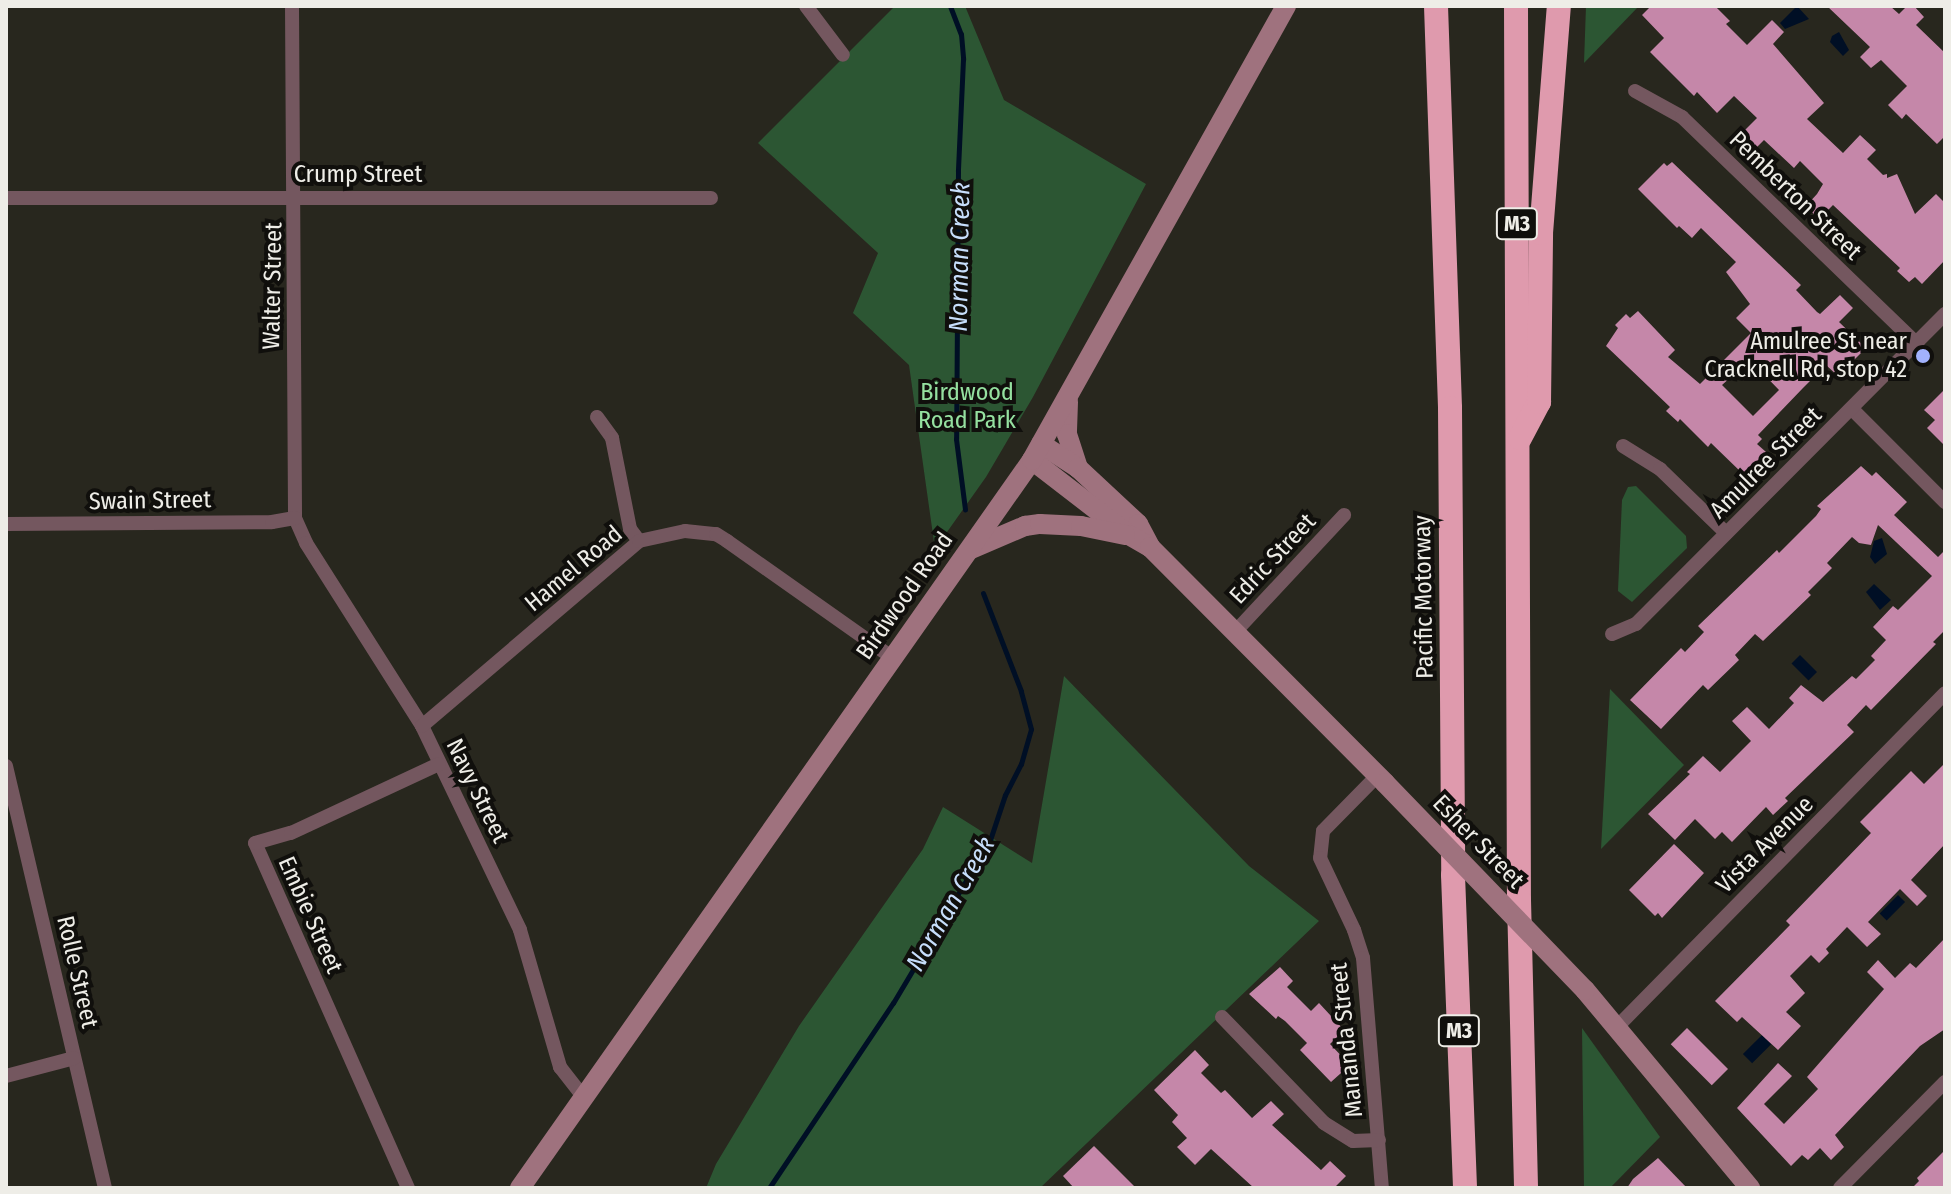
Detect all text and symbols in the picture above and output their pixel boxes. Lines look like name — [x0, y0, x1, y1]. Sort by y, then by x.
street label: Pemberton Street — [1723, 126, 1867, 266]
street label: Crump Street — [294, 161, 422, 189]
water label: Norman Creek — [943, 182, 977, 332]
road number: M3 — [1495, 206, 1539, 242]
street label: Walter Street — [257, 222, 289, 350]
place label: Amulree St near Cracknell Rd, stop 42 — [1705, 328, 1907, 384]
marker: Amulree St near Cracknell Rd, stop 42 — [1914, 347, 1932, 365]
park label: Birdwood Road Park — [918, 379, 1016, 435]
street label: Amulree Street — [1704, 401, 1828, 525]
street label: Swain Street — [89, 486, 211, 516]
street label: Edric Street — [1224, 508, 1322, 610]
street label: Pacific Motorway — [1408, 515, 1440, 679]
street label: Hamel Road — [519, 520, 629, 618]
street label: Birdwood Road — [850, 527, 960, 665]
street label: Navy Street — [440, 734, 514, 848]
street label: Esher Street — [1426, 789, 1530, 895]
street label: Vista Avenue — [1710, 790, 1820, 900]
water label: Norman Creek — [900, 831, 1002, 977]
street label: Embie Street — [271, 852, 349, 978]
street label: Rolle Street — [50, 913, 104, 1031]
street label: Mananda Street — [1325, 961, 1369, 1119]
road number: M3 — [1437, 1013, 1481, 1049]

